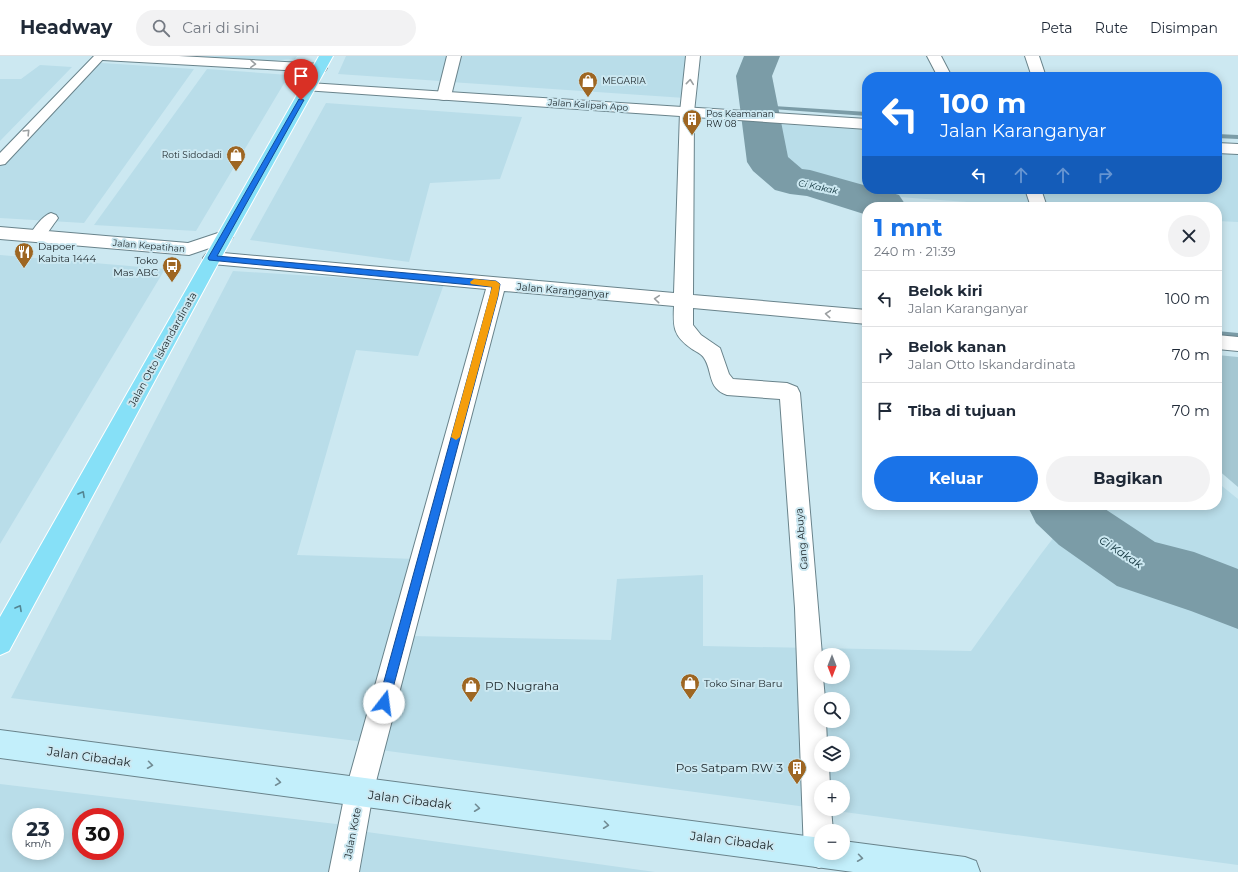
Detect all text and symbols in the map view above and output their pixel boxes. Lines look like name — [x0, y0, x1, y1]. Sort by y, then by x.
search box — [136, 10, 416, 46]
text: Headway — [20, 16, 112, 39]
icon: search — [150, 17, 172, 39]
text: Cari di sini — [182, 18, 259, 37]
text: Peta — [1041, 19, 1073, 37]
text: Rute — [1095, 19, 1128, 37]
text: Disimpan — [1150, 19, 1218, 37]
pin — [284, 59, 318, 100]
one-way arrow — [250, 60, 256, 68]
icon: arrive — [290, 65, 312, 87]
shop icon: MEGARIA — [577, 70, 599, 98]
place label: MEGARIA — [602, 75, 646, 86]
one-way arrow — [685, 79, 694, 85]
text: 100 m — [940, 86, 1026, 120]
icon: left — [874, 88, 926, 140]
street label: Jalan Kalipah Apo — [547, 96, 629, 113]
building icon: Pos Keamanan RW 08 — [681, 108, 703, 136]
place label: Pos Keamanan RW 08 — [706, 108, 774, 129]
text: Jalan Karanganyar — [940, 120, 1106, 142]
one-way arrow — [22, 129, 30, 137]
shop icon: Roti Sidodadi — [225, 144, 247, 172]
place label: Roti Sidodadi — [162, 149, 222, 160]
icon: left — [968, 164, 990, 186]
icon: ahead — [1010, 164, 1032, 186]
icon: ahead — [1052, 164, 1074, 186]
icon: right — [1094, 164, 1116, 186]
water label: Ci Kakak — [797, 177, 840, 196]
text: 1 mnt — [874, 213, 942, 242]
button: close — [1168, 215, 1210, 257]
street label: Jalan Kepatihan — [111, 237, 186, 254]
place label: Dapoer Kabita 1444 — [38, 240, 96, 265]
restaurant icon: Dapoer Kabita 1444 — [13, 241, 35, 269]
text: 240 m · 21:39 — [874, 243, 956, 259]
place label: Toko Mas ABC — [113, 254, 158, 279]
bus stop icon: Toko Mas ABC — [161, 255, 183, 283]
street label: Jalan Karanganyar — [515, 280, 610, 301]
text: Belok kiri — [908, 281, 983, 300]
icon: left — [874, 288, 896, 310]
text: 100 m — [1165, 289, 1210, 308]
street label: Jalan Otto Iskandardinata — [125, 290, 199, 410]
one-way arrow — [654, 295, 660, 304]
text: Jalan Karanganyar — [908, 300, 1028, 316]
one-way arrow — [825, 309, 831, 318]
text: Belok kanan — [908, 337, 1006, 356]
icon: right — [874, 344, 896, 366]
text: 70 m — [1172, 345, 1210, 364]
text: Jalan Otto Iskandardinata — [908, 356, 1076, 372]
icon: arrive — [874, 400, 896, 422]
text: Tiba di tujuan — [908, 401, 1016, 420]
text: 70 m — [1172, 401, 1210, 420]
button: Keluar — [874, 456, 1038, 502]
button: Bagikan — [1046, 456, 1210, 502]
one-way arrow — [77, 491, 84, 498]
street label: Gang Abuya — [792, 508, 811, 570]
water label: Ci Kakak — [1097, 533, 1146, 571]
one-way arrow — [14, 605, 21, 612]
north arrow — [814, 648, 850, 684]
map controls — [814, 648, 850, 860]
shop icon: Toko Sinar Baru — [679, 672, 701, 700]
shop icon: PD Nugraha — [460, 675, 482, 703]
place label: Toko Sinar Baru — [704, 677, 782, 690]
place label: PD Nugraha — [485, 678, 559, 693]
position arrow — [363, 682, 405, 724]
button: search — [814, 692, 850, 728]
button: layers — [814, 736, 850, 772]
street label: Jalan Cibadak — [45, 743, 132, 770]
building icon: Pos Satpam RW 3 — [786, 757, 808, 785]
one-way arrow — [147, 760, 153, 769]
place label: Pos Satpam RW 3 — [676, 760, 783, 775]
one-way arrow — [275, 777, 282, 786]
button: + — [814, 780, 850, 816]
street label: Jalan Cibadak — [366, 787, 453, 812]
one-way arrow — [474, 803, 480, 812]
street label: Jalan Kote — [341, 806, 364, 861]
speed limit sign: 30 — [72, 808, 124, 860]
text: 23 — [26, 817, 50, 841]
one-way arrow — [603, 820, 609, 829]
button: − — [814, 824, 850, 860]
street label: Jalan Cibadak — [688, 828, 775, 853]
text: km/h — [25, 837, 51, 850]
one-way arrow — [857, 853, 863, 862]

